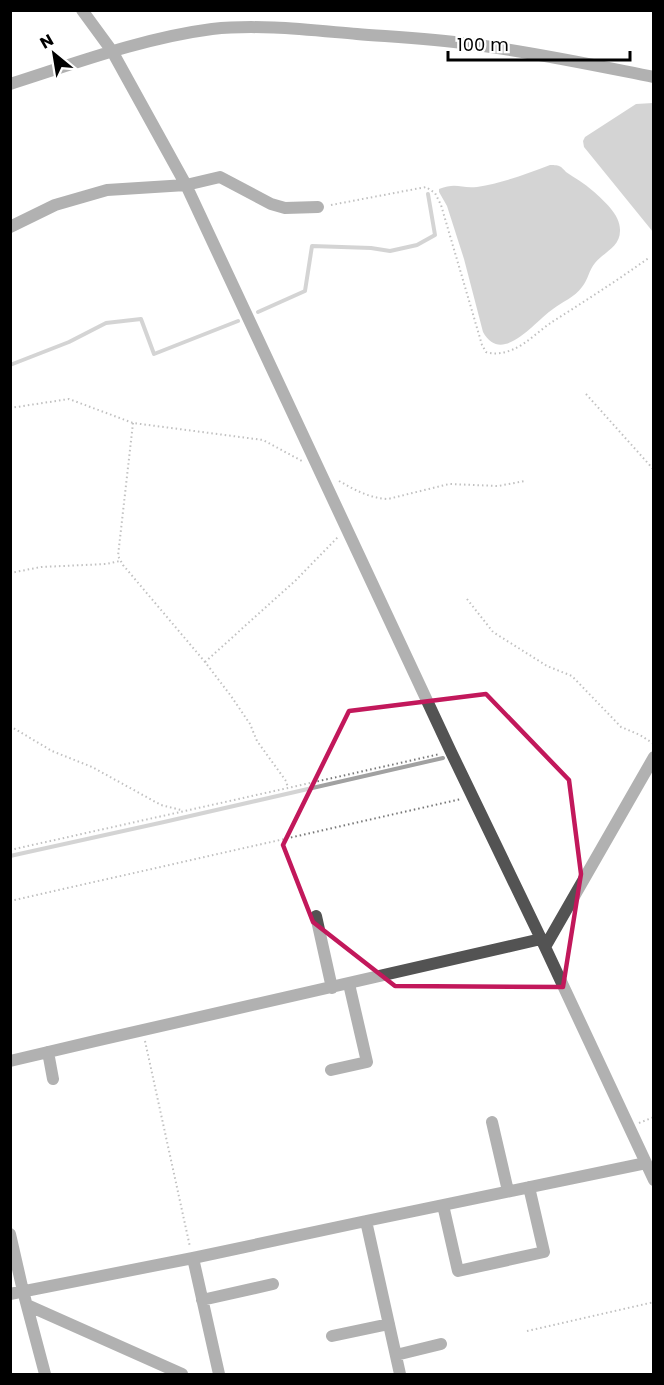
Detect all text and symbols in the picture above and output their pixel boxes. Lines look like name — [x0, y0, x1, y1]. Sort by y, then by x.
north arrow — [24, 24, 84, 84]
scale bar — [448, 24, 630, 62]
text: N — [36, 28, 58, 54]
text: 100 m — [457, 32, 509, 57]

